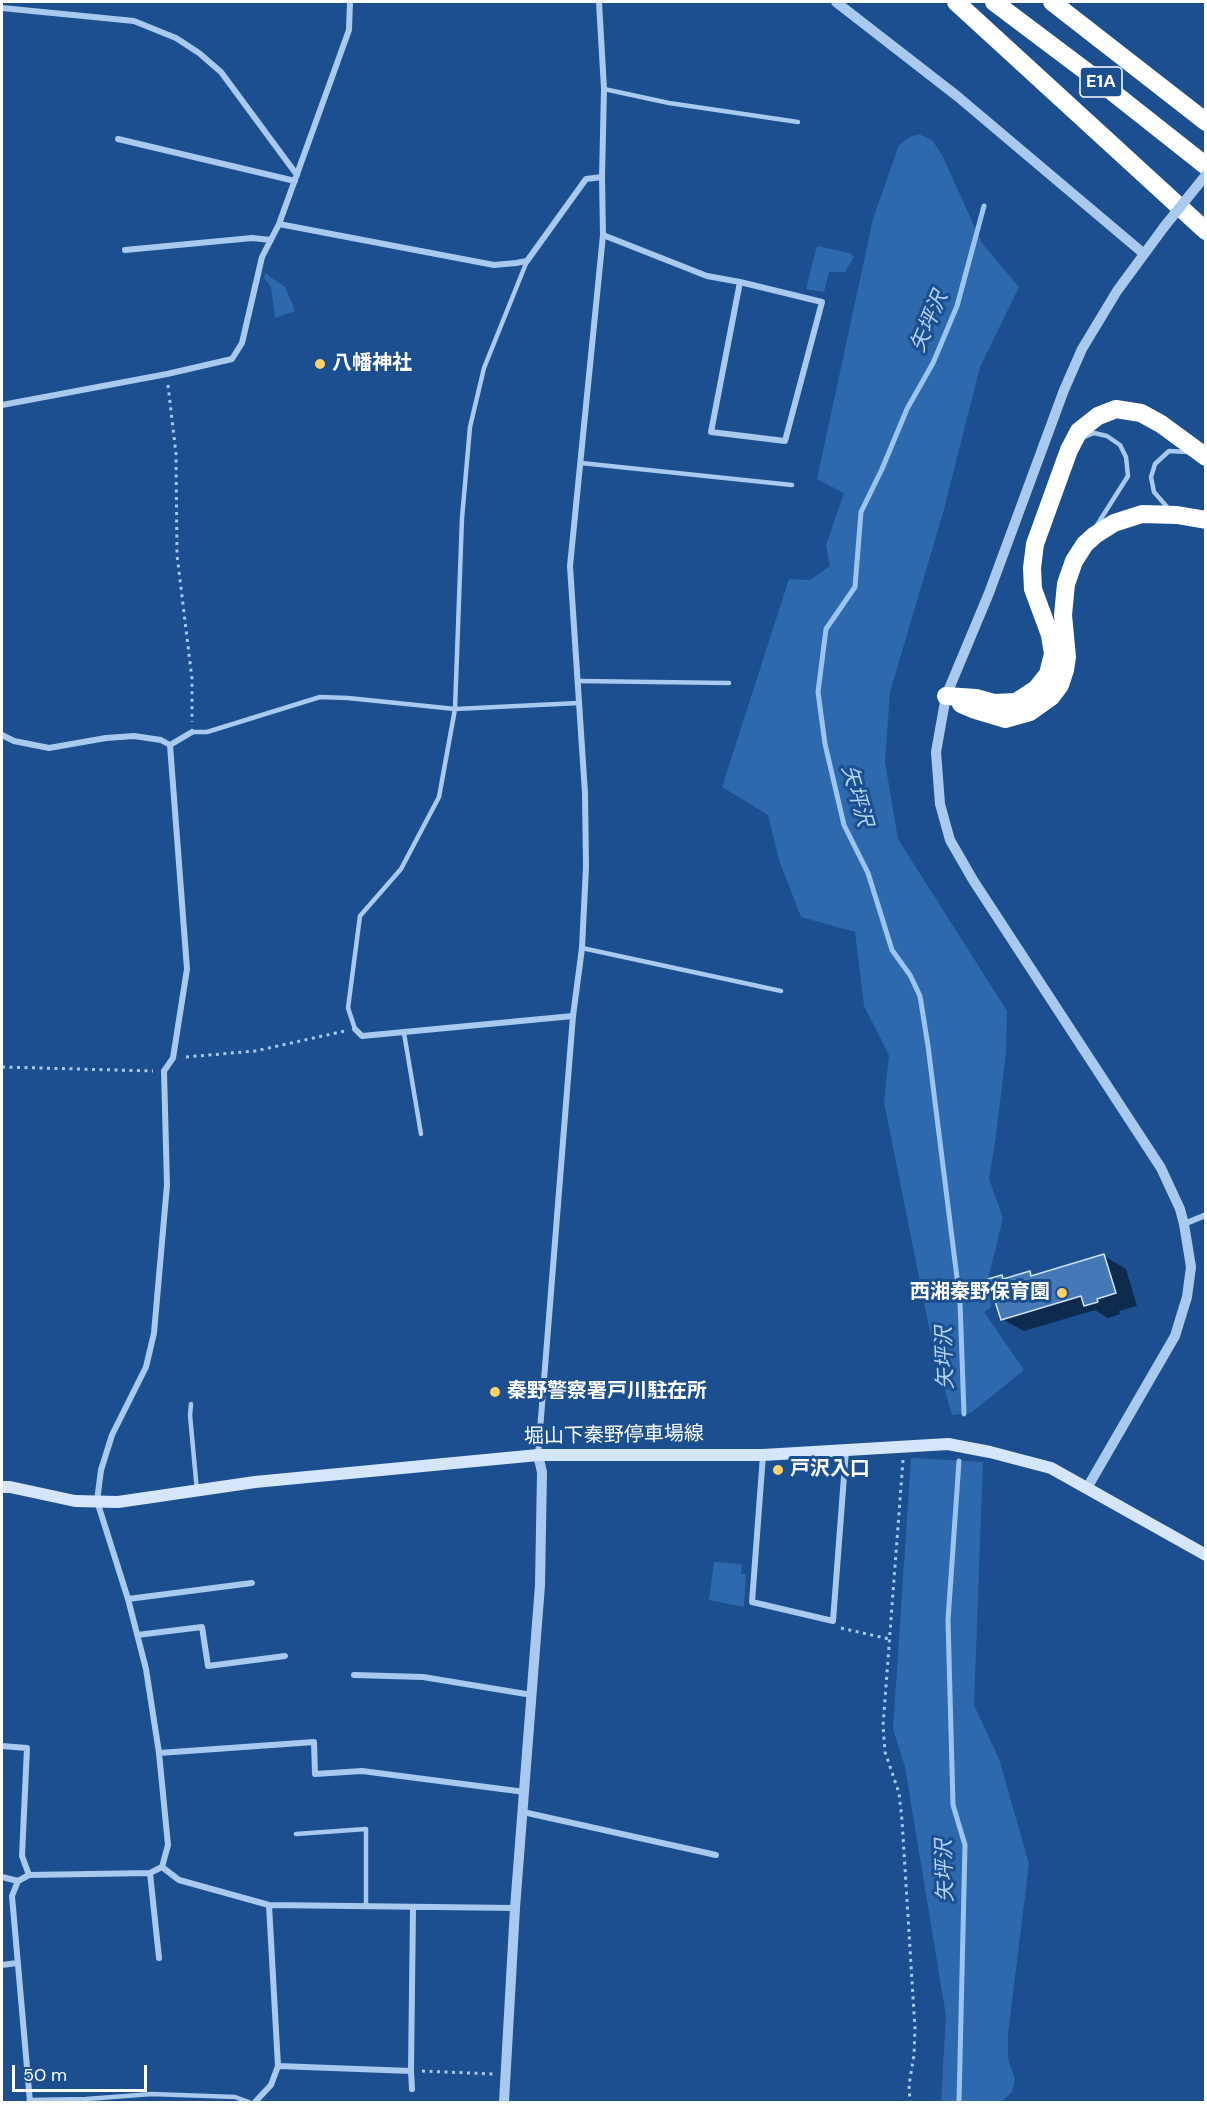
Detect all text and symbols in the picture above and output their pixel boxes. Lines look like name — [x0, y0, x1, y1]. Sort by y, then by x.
road number: E1A — [1080, 67, 1122, 97]
water label: 矢坪沢 — [906, 288, 954, 356]
place label: 八幡神社 — [332, 352, 412, 376]
marker: 八幡神社 — [313, 357, 327, 371]
water label: 矢坪沢 — [835, 762, 877, 830]
place label: 西湘秦野保育園 — [910, 1281, 1050, 1305]
marker: 西湘秦野保育園 — [1055, 1286, 1069, 1300]
water label: 矢坪沢 — [932, 1326, 960, 1390]
place label: 秦野警察署戸川駐在所 — [507, 1380, 707, 1404]
marker: 秦野警察署戸川駐在所 — [488, 1385, 502, 1399]
street label: 堀山下秦野停車場線 — [524, 1422, 704, 1450]
place label: 戸沢入口 — [790, 1458, 870, 1482]
marker: 戸沢入口 — [771, 1463, 785, 1477]
water label: 矢坪沢 — [932, 1839, 960, 1903]
scale bar — [15, 2053, 150, 2091]
text: 50 m — [23, 2063, 67, 2087]

